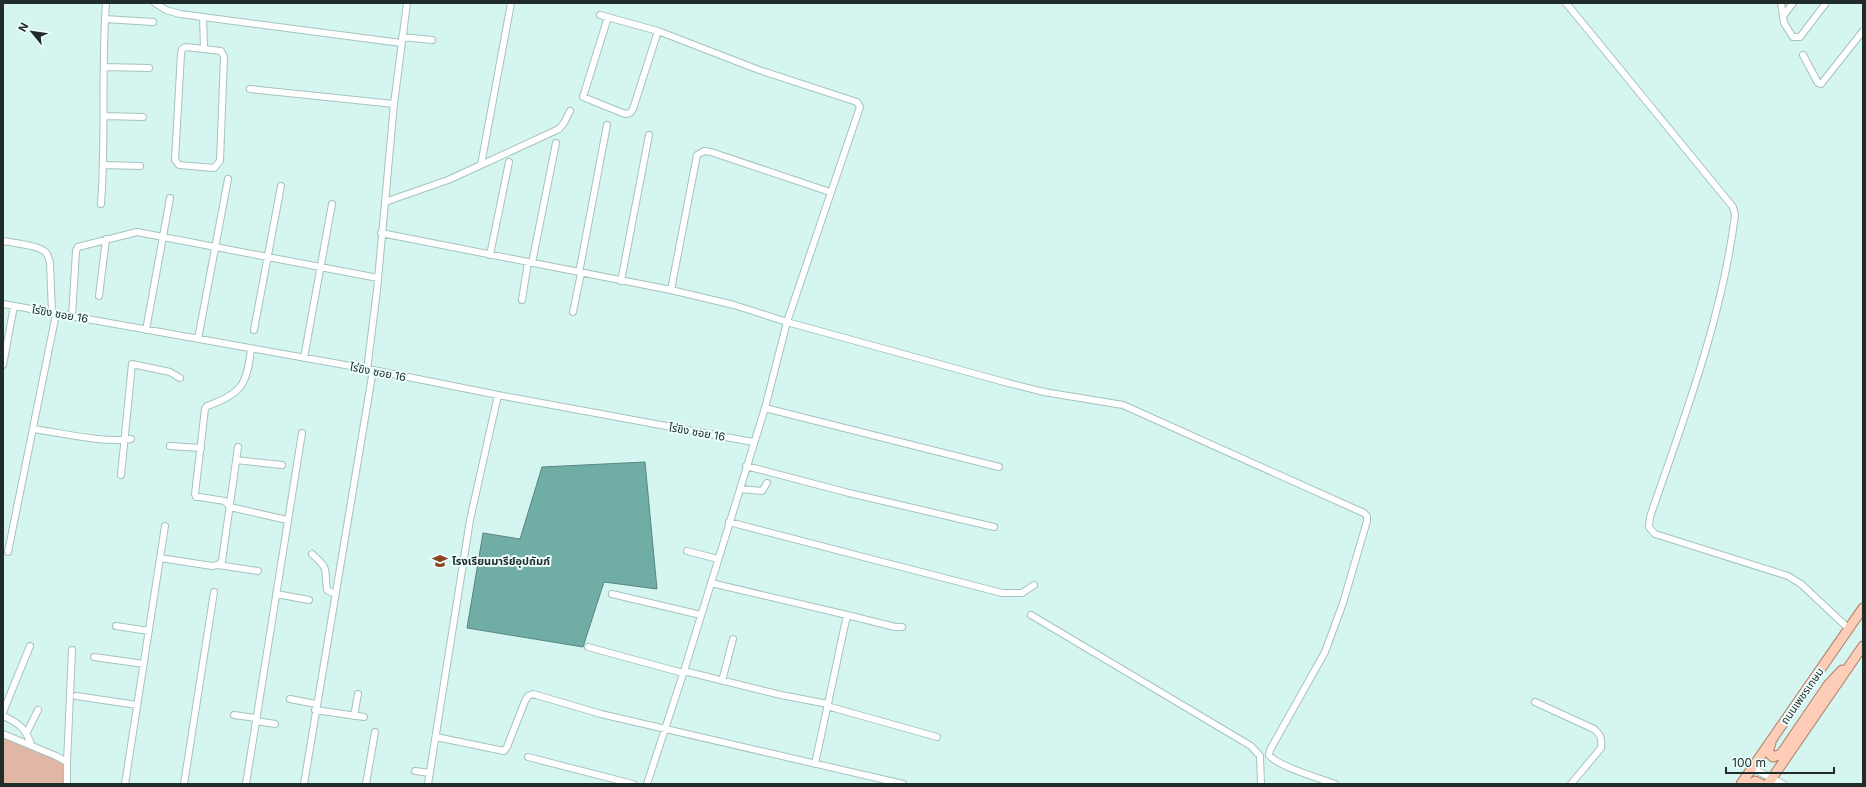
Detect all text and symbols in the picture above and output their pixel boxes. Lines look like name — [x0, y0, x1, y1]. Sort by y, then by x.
north arrow — [12, 12, 52, 52]
text: N — [15, 20, 31, 34]
street label: ไร่ขิง ซอย 16 — [30, 302, 89, 326]
street label: ไร่ขิง ซอย 16 — [348, 360, 407, 384]
street label: ไร่ขิง ซอย 16 — [667, 420, 726, 444]
school or university icon: โรงเรียนมารีย์อุปถัมภ์ — [431, 552, 449, 570]
place label: โรงเรียนมารีย์อุปถัมภ์ — [452, 554, 550, 568]
street label: ถนนเพชรเกษม — [1777, 665, 1827, 727]
scale bar — [1726, 749, 1834, 775]
text: 100 m — [1732, 755, 1766, 770]

